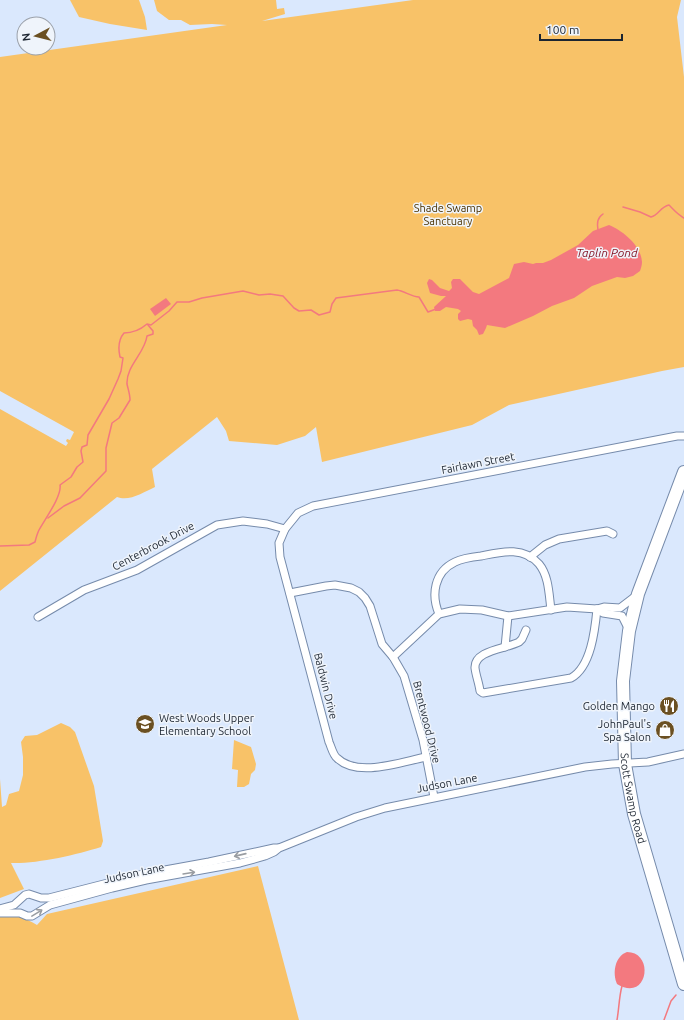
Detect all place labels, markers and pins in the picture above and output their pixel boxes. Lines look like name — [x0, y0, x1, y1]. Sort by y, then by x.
restaurant icon: Golden Mango — [658, 695, 680, 717]
place label: Golden Mango — [583, 700, 655, 712]
place label: West Woods Upper Elementary School — [159, 712, 255, 737]
school or university icon: West Woods Upper Elementary School — [134, 713, 156, 735]
place label: JohnPaul's Spa Salon — [598, 718, 651, 743]
shop icon: JohnPaul's Spa Salon — [654, 719, 676, 741]

